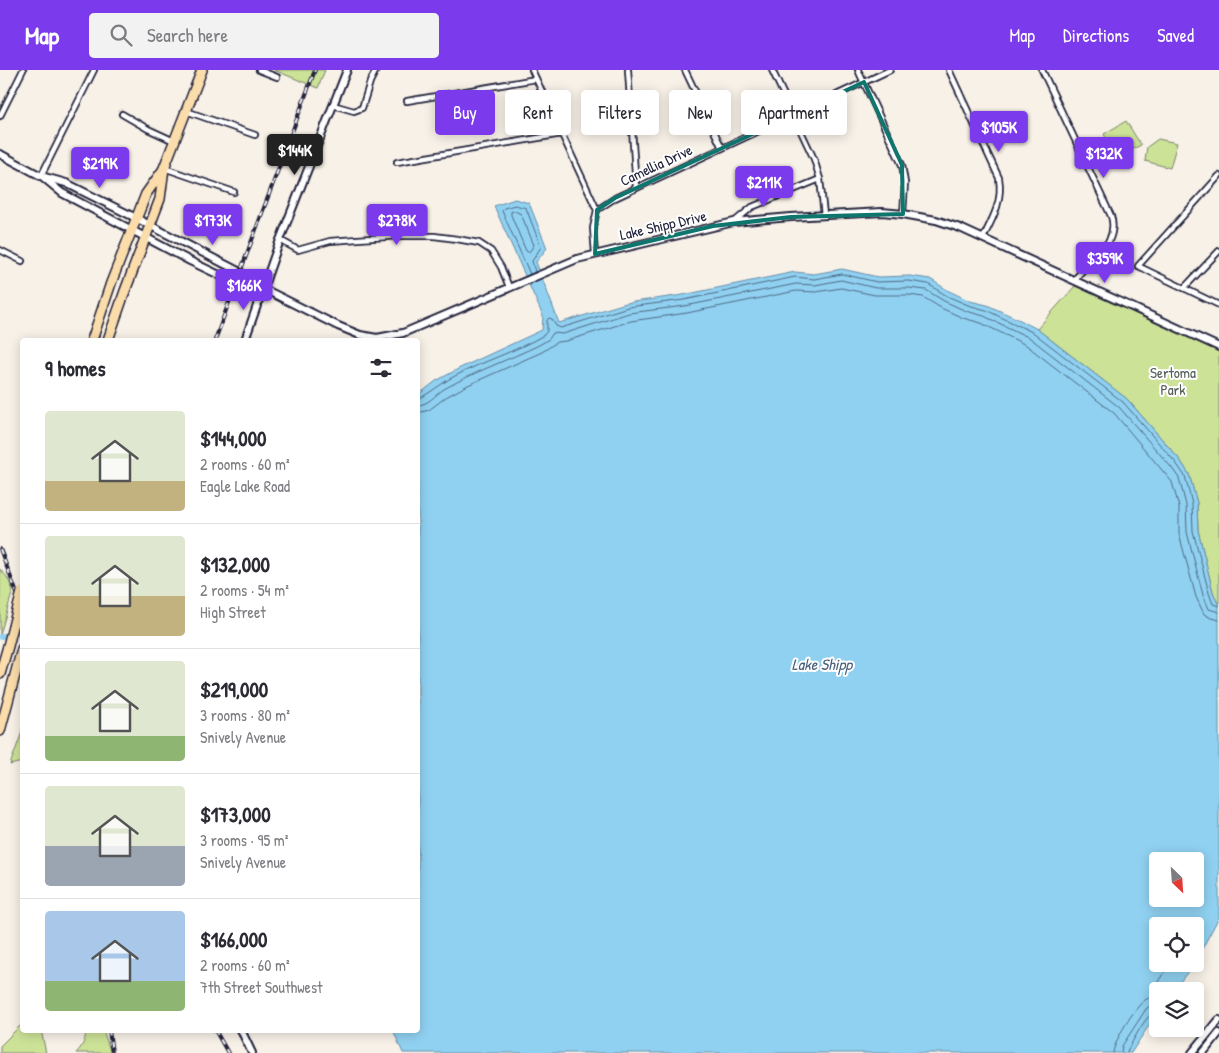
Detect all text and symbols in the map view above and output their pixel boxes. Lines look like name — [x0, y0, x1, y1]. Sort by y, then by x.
search box — [89, 13, 439, 58]
text: Map — [25, 19, 59, 51]
icon: search — [107, 21, 135, 49]
text: Search here — [147, 22, 228, 48]
text: Map — [1010, 23, 1035, 48]
text: Directions — [1063, 23, 1129, 48]
text: Saved — [1157, 23, 1194, 48]
chip: Buy — [435, 90, 495, 135]
chip: Rent — [505, 90, 571, 135]
chip: Filters — [581, 90, 659, 135]
chip: New — [669, 90, 731, 135]
chip: Apartment — [741, 90, 847, 135]
pin: $105K — [964, 111, 1034, 153]
text: $105K — [981, 116, 1017, 138]
pin: $144K — [260, 134, 330, 176]
pin: $132K — [1069, 136, 1139, 179]
text: $144K — [278, 139, 312, 161]
street label: Camellia Drive — [616, 139, 696, 191]
text: $132K — [1086, 142, 1122, 164]
pin: $219K — [65, 146, 135, 189]
text: $219K — [82, 152, 118, 174]
pin: $211K — [729, 166, 799, 208]
text: $211K — [746, 171, 782, 193]
pin: $173K — [178, 204, 248, 246]
pin: $278K — [362, 204, 432, 246]
street label: Lake Shipp Drive — [618, 205, 708, 245]
text: $173K — [194, 209, 232, 231]
text: $278K — [378, 209, 416, 231]
pin: $359K — [1070, 242, 1140, 284]
text: $359K — [1087, 247, 1123, 269]
pin: $166K — [209, 268, 279, 311]
text: $166K — [226, 274, 262, 296]
text: 9 homes — [45, 354, 106, 383]
icon: filters — [367, 354, 395, 382]
park label: Sertoma Park — [1150, 362, 1196, 400]
text: $144,000 — [200, 424, 267, 453]
icon: home — [85, 431, 145, 491]
text: 2 rooms · 60 m² — [200, 453, 290, 475]
text: Eagle Lake Road — [200, 475, 290, 497]
text: $132,000 — [200, 550, 270, 579]
icon: home — [85, 556, 145, 616]
text: 2 rooms · 54 m² — [200, 579, 289, 601]
text: High Street — [200, 601, 266, 623]
water label: Lake Shipp — [792, 653, 853, 675]
text: $219,000 — [200, 675, 268, 704]
icon: home — [85, 681, 145, 741]
text: 3 rooms · 80 m² — [200, 704, 290, 726]
text: Snively Avenue — [200, 726, 286, 748]
text: $173,000 — [200, 800, 271, 829]
icon: home — [85, 806, 145, 866]
text: 3 rooms · 95 m² — [200, 829, 288, 851]
text: Snively Avenue — [200, 851, 286, 873]
north arrow — [1149, 852, 1204, 908]
map controls — [1149, 852, 1204, 1037]
button: locate — [1149, 917, 1204, 972]
text: $166,000 — [200, 925, 268, 954]
icon: home — [85, 931, 145, 991]
text: 2 rooms · 60 m² — [200, 954, 290, 976]
text: 7th Street Southwest — [200, 976, 323, 998]
button: layers — [1149, 982, 1204, 1037]

